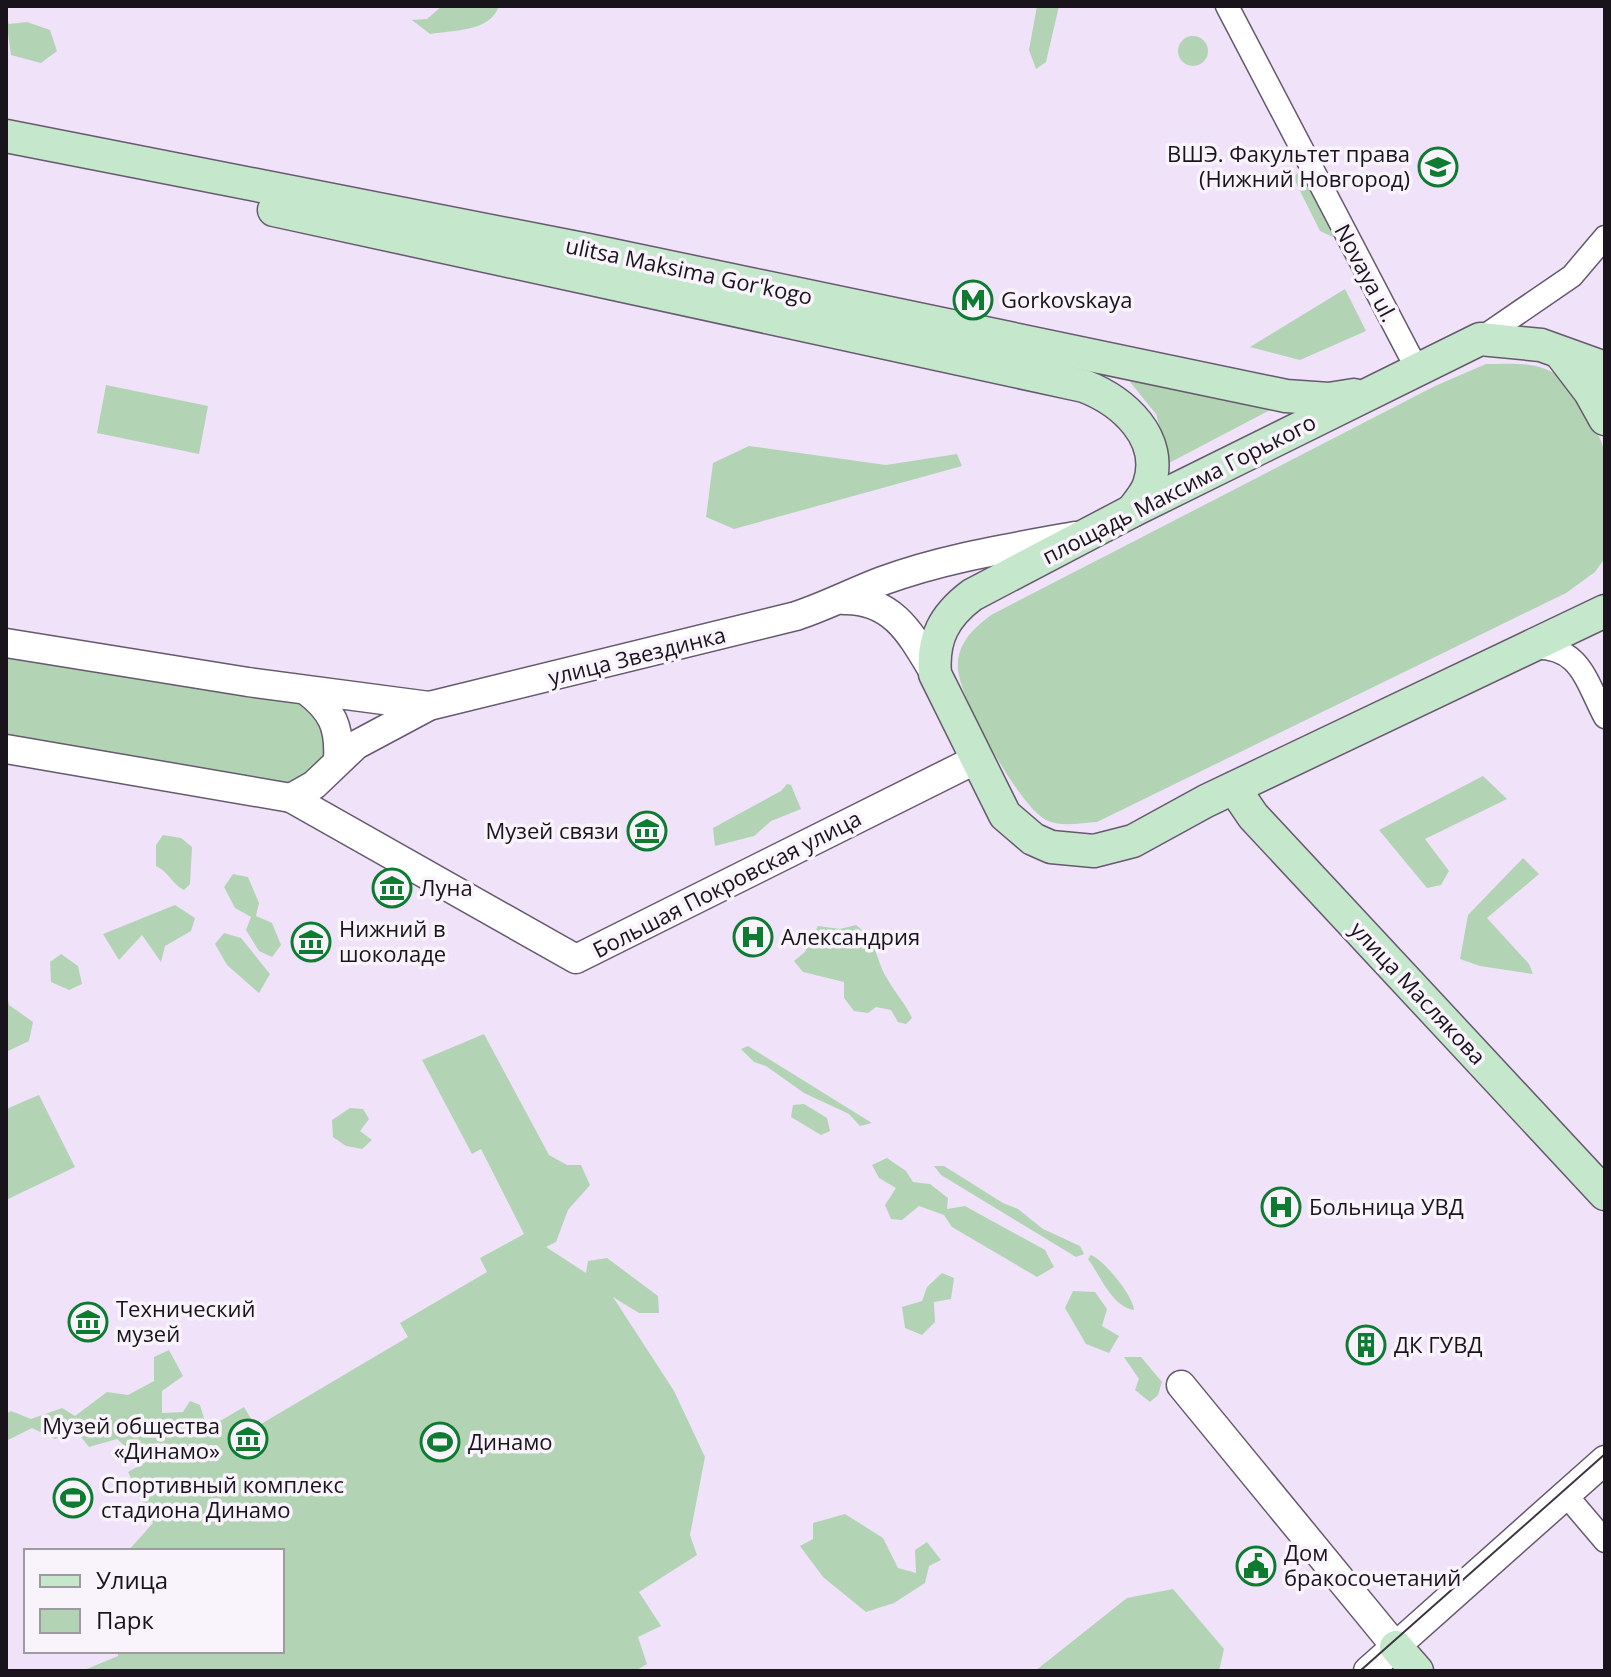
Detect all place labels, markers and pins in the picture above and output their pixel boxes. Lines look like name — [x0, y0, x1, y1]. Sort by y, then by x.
place label: ВШЭ. Факультет права (Нижний Новгород) — [1167, 138, 1410, 193]
school or university icon: ВШЭ. Факультет права (Нижний Новгород) — [1417, 146, 1459, 188]
metro station icon: Gorkovskaya — [952, 279, 994, 321]
place label: Gorkovskaya — [1001, 284, 1133, 314]
museum icon: Музей связи — [626, 810, 668, 852]
place label: Музей связи — [486, 815, 619, 845]
museum icon: Луна — [371, 867, 413, 909]
place label: Луна — [420, 872, 473, 902]
place label: Нижний в шоколаде — [339, 913, 446, 968]
hospital icon: Александрия — [732, 916, 774, 958]
museum icon: Нижний в шоколаде — [290, 921, 332, 963]
place label: Александрия — [781, 921, 920, 951]
hospital icon: Больница УВД — [1260, 1186, 1302, 1228]
place label: Больница УВД — [1309, 1191, 1464, 1221]
place label: Технический музей — [116, 1293, 255, 1348]
museum icon: Технический музей — [67, 1301, 109, 1343]
building icon: ДК ГУВД — [1345, 1324, 1387, 1366]
place label: ДК ГУВД — [1394, 1329, 1482, 1359]
place label: Музей общества «Динамо» — [42, 1410, 220, 1465]
museum icon: Музей общества «Динамо» — [227, 1418, 269, 1460]
sports icon: Динамо — [419, 1421, 461, 1463]
place label: Динамо — [468, 1426, 553, 1456]
place label: Спортивный комплекс стадиона Динамо — [101, 1469, 344, 1524]
sports icon: Спортивный комплекс стадиона Динамо — [52, 1477, 94, 1519]
place label: Дом бракосочетаний — [1284, 1537, 1461, 1592]
public building icon: Дом бракосочетаний — [1235, 1545, 1277, 1587]

